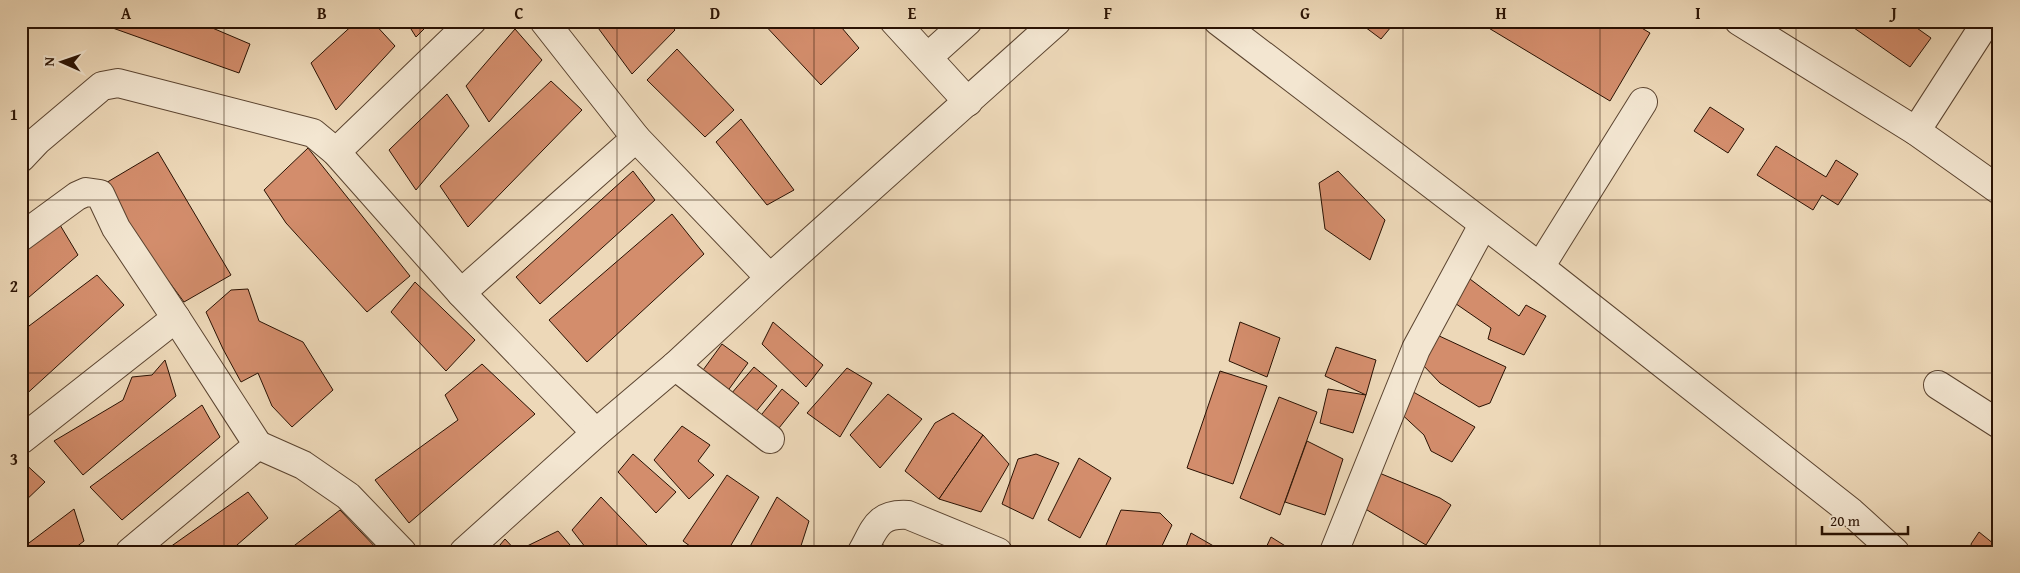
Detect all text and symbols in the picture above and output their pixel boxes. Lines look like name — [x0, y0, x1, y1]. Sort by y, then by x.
text: A — [121, 1, 132, 25]
text: B — [317, 1, 327, 25]
text: C — [514, 1, 524, 25]
text: D — [710, 1, 720, 25]
text: E — [908, 1, 917, 25]
text: F — [1104, 1, 1112, 25]
text: G — [1300, 1, 1310, 25]
text: H — [1495, 1, 1507, 25]
text: I — [1695, 1, 1701, 25]
text: J — [1888, 1, 1897, 25]
north arrow — [38, 38, 88, 88]
text: N — [39, 56, 59, 67]
text: 1 — [10, 102, 18, 126]
text: 2 — [10, 274, 18, 298]
text: 3 — [10, 447, 18, 471]
scale bar — [1822, 503, 1909, 535]
text: 20 m — [1830, 510, 1861, 531]

